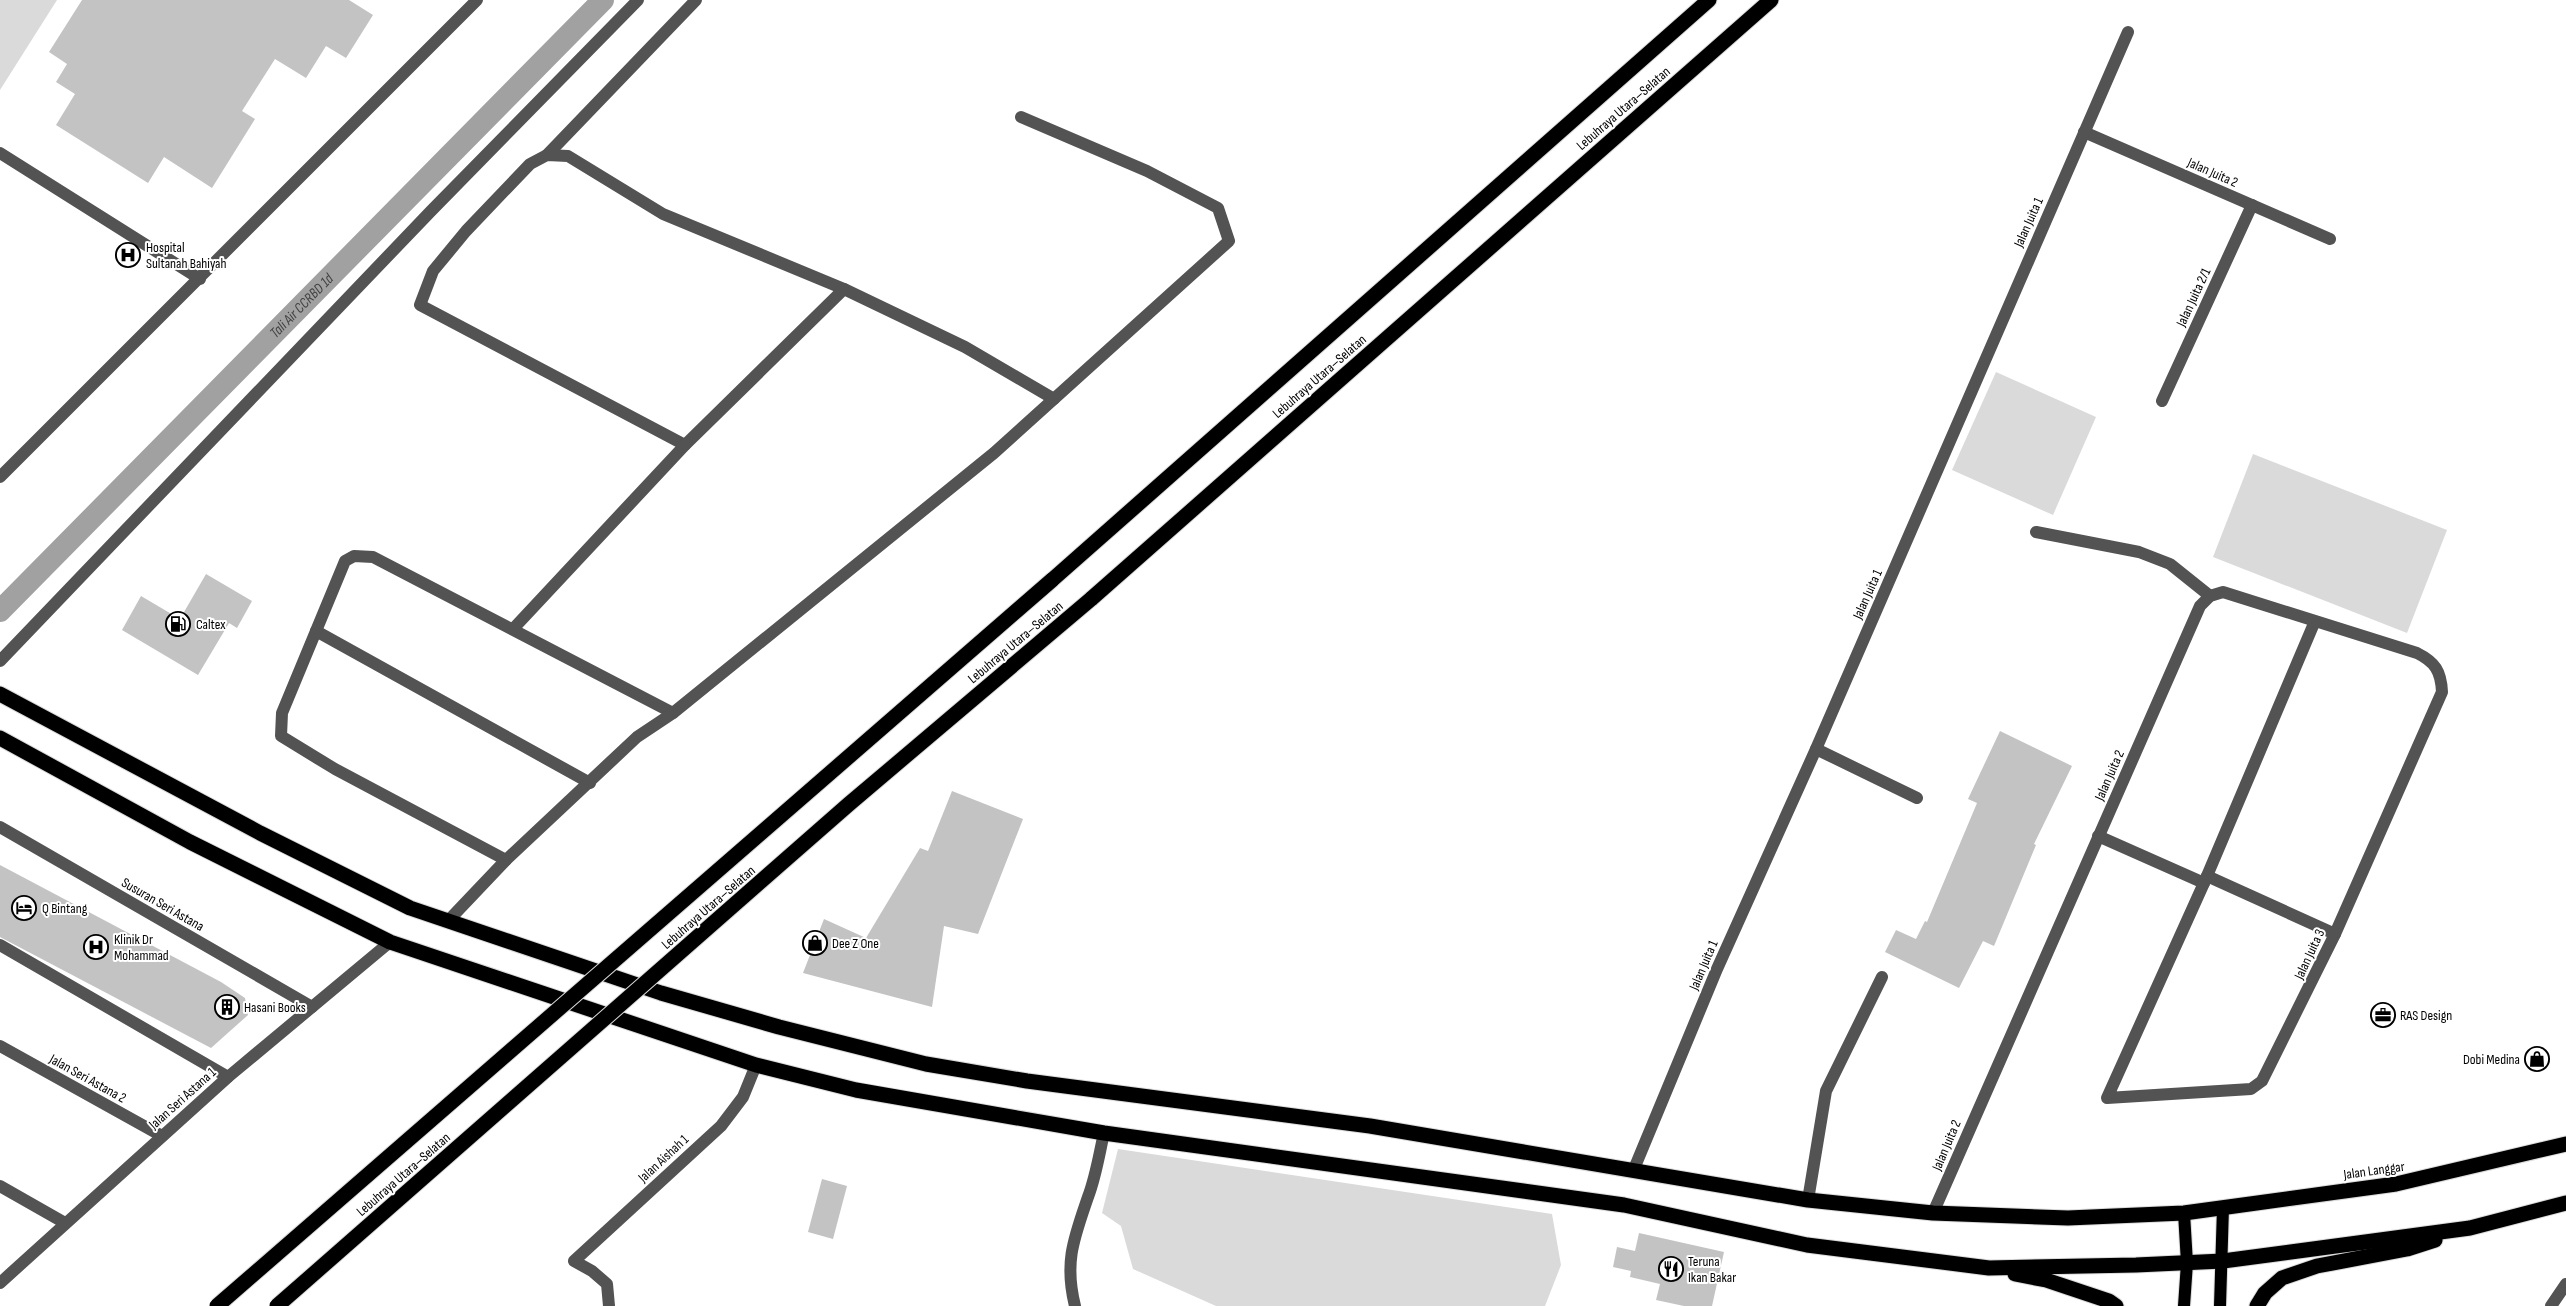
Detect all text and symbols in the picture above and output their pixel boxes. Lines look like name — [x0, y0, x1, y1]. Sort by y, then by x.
street label: Lebuhraya Utara–Selatan — [1573, 63, 1674, 154]
street label: Jalan Juita 2 — [2184, 153, 2241, 191]
street label: Jalan Juita 1 — [2010, 195, 2047, 251]
place label: Hospital Sultanah Bahiyah — [146, 239, 226, 272]
hospital icon: Hospital Sultanah Bahiyah — [115, 242, 141, 268]
street label: Jalan Juita 2/1 — [2172, 265, 2214, 330]
water label: Tali Air CCRBD 1d — [266, 269, 338, 342]
street label: Lebuhraya Utara–Selatan — [1269, 331, 1370, 422]
street label: Jalan Juita 1 — [1849, 567, 1886, 623]
street label: Lebuhraya Utara–Selatan — [964, 598, 1066, 687]
fuel station icon: Caltex — [165, 611, 191, 637]
place label: Caltex — [196, 616, 226, 633]
street label: Jalan Juita 2 — [2090, 747, 2128, 804]
street label: Lebuhraya Utara–Selatan — [658, 862, 759, 953]
street label: Susuran Seri Astana — [118, 874, 207, 935]
hotel icon: Q Bintang — [11, 895, 37, 921]
place label: Q Bintang — [42, 900, 88, 917]
street label: Jalan Juita 3 — [2290, 926, 2329, 983]
shop icon: Dee Z One — [802, 930, 828, 956]
place label: Klinik Dr Mohammad — [114, 931, 169, 964]
hospital icon: Klinik Dr Mohammad — [83, 934, 109, 960]
place label: Dee Z One — [832, 935, 879, 952]
street label: Jalan Juita 1 — [1685, 938, 1722, 994]
building icon: Hasani Books — [214, 994, 240, 1020]
place label: Hasani Books — [244, 999, 306, 1016]
office icon: RAS Design — [2370, 1002, 2396, 1028]
place label: RAS Design — [2400, 1007, 2452, 1024]
shop icon: Dobi Medina — [2524, 1046, 2550, 1072]
street label: Jalan Seri Astana 2 — [46, 1050, 129, 1107]
place label: Dobi Medina — [2463, 1051, 2520, 1068]
street label: Jalan Seri Astana 1 — [145, 1064, 219, 1133]
street label: Jalan Juita 2 — [1928, 1117, 1965, 1174]
street label: Lebuhraya Utara–Selatan — [353, 1129, 454, 1220]
street label: Jalan Aishah 1 — [634, 1131, 692, 1187]
street label: Jalan Langgar — [2341, 1158, 2406, 1183]
place label: Teruna Ikan Bakar — [1688, 1253, 1736, 1286]
restaurant icon: Teruna Ikan Bakar — [1658, 1256, 1684, 1282]

